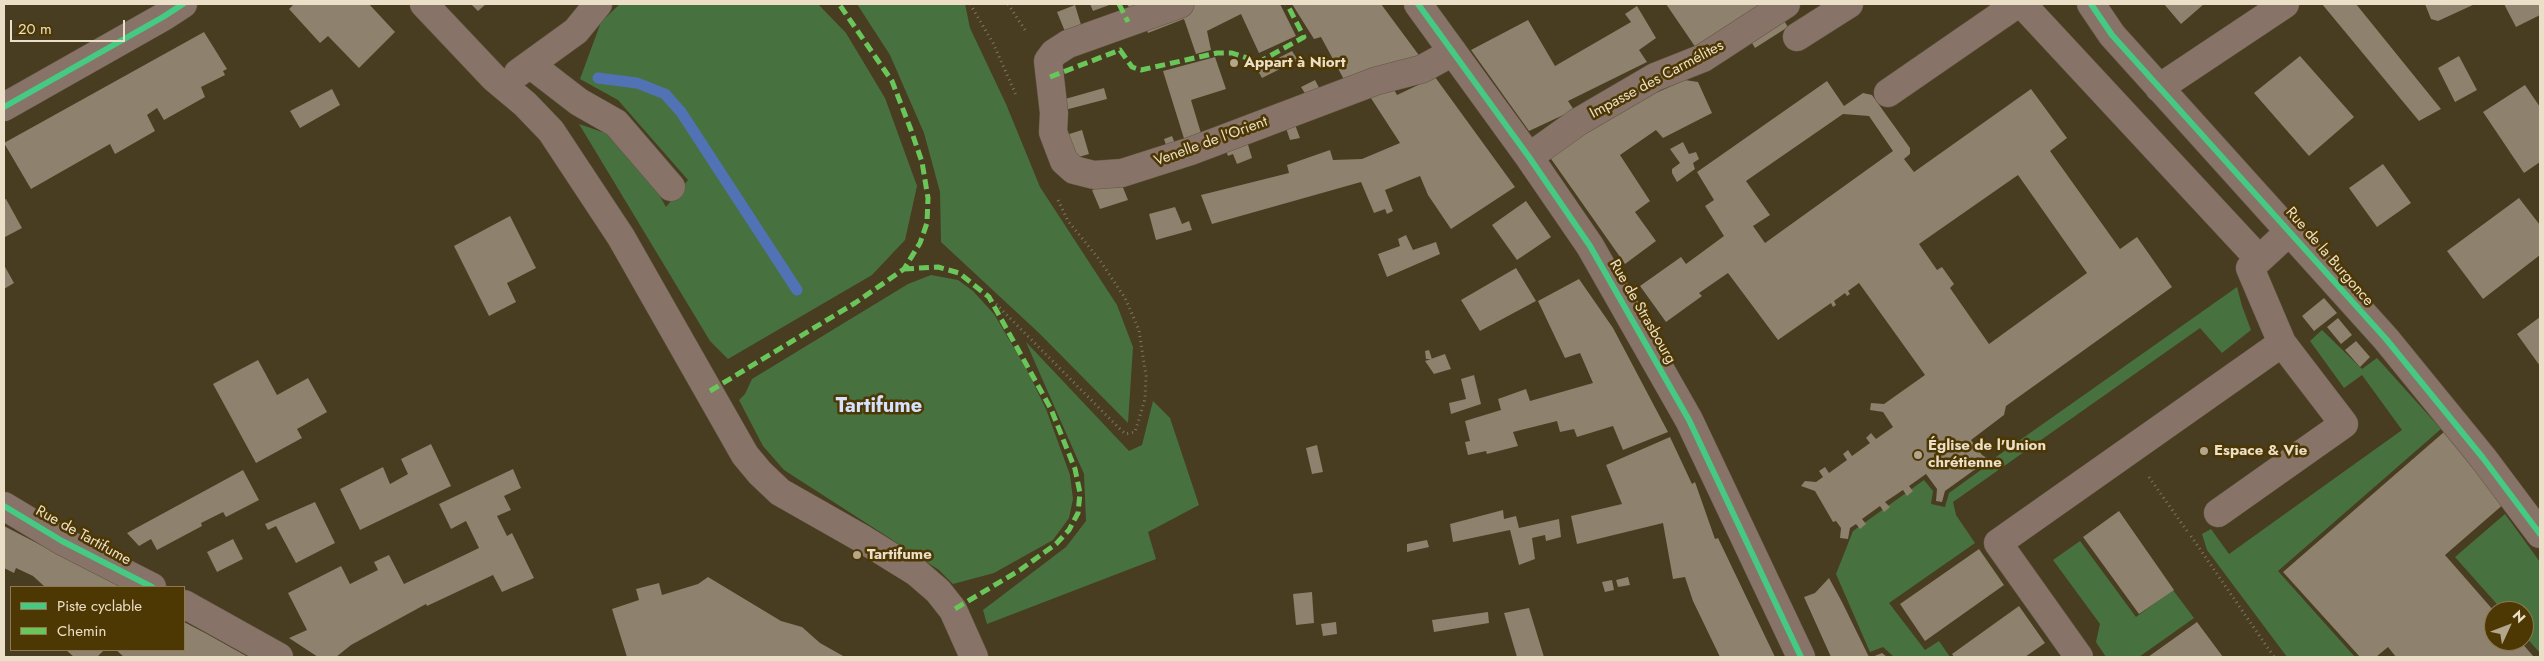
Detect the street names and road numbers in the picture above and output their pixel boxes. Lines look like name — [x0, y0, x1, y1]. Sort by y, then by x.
street label: Impasse des Carmélites — [1587, 37, 1727, 123]
street label: Venelle de l'Orient — [1152, 113, 1270, 171]
street label: Rue de la Burgonce — [2281, 204, 2377, 310]
street label: Rue de Strasbourg — [1605, 257, 1679, 367]
street label: Rue de Tartifume — [32, 502, 134, 570]

